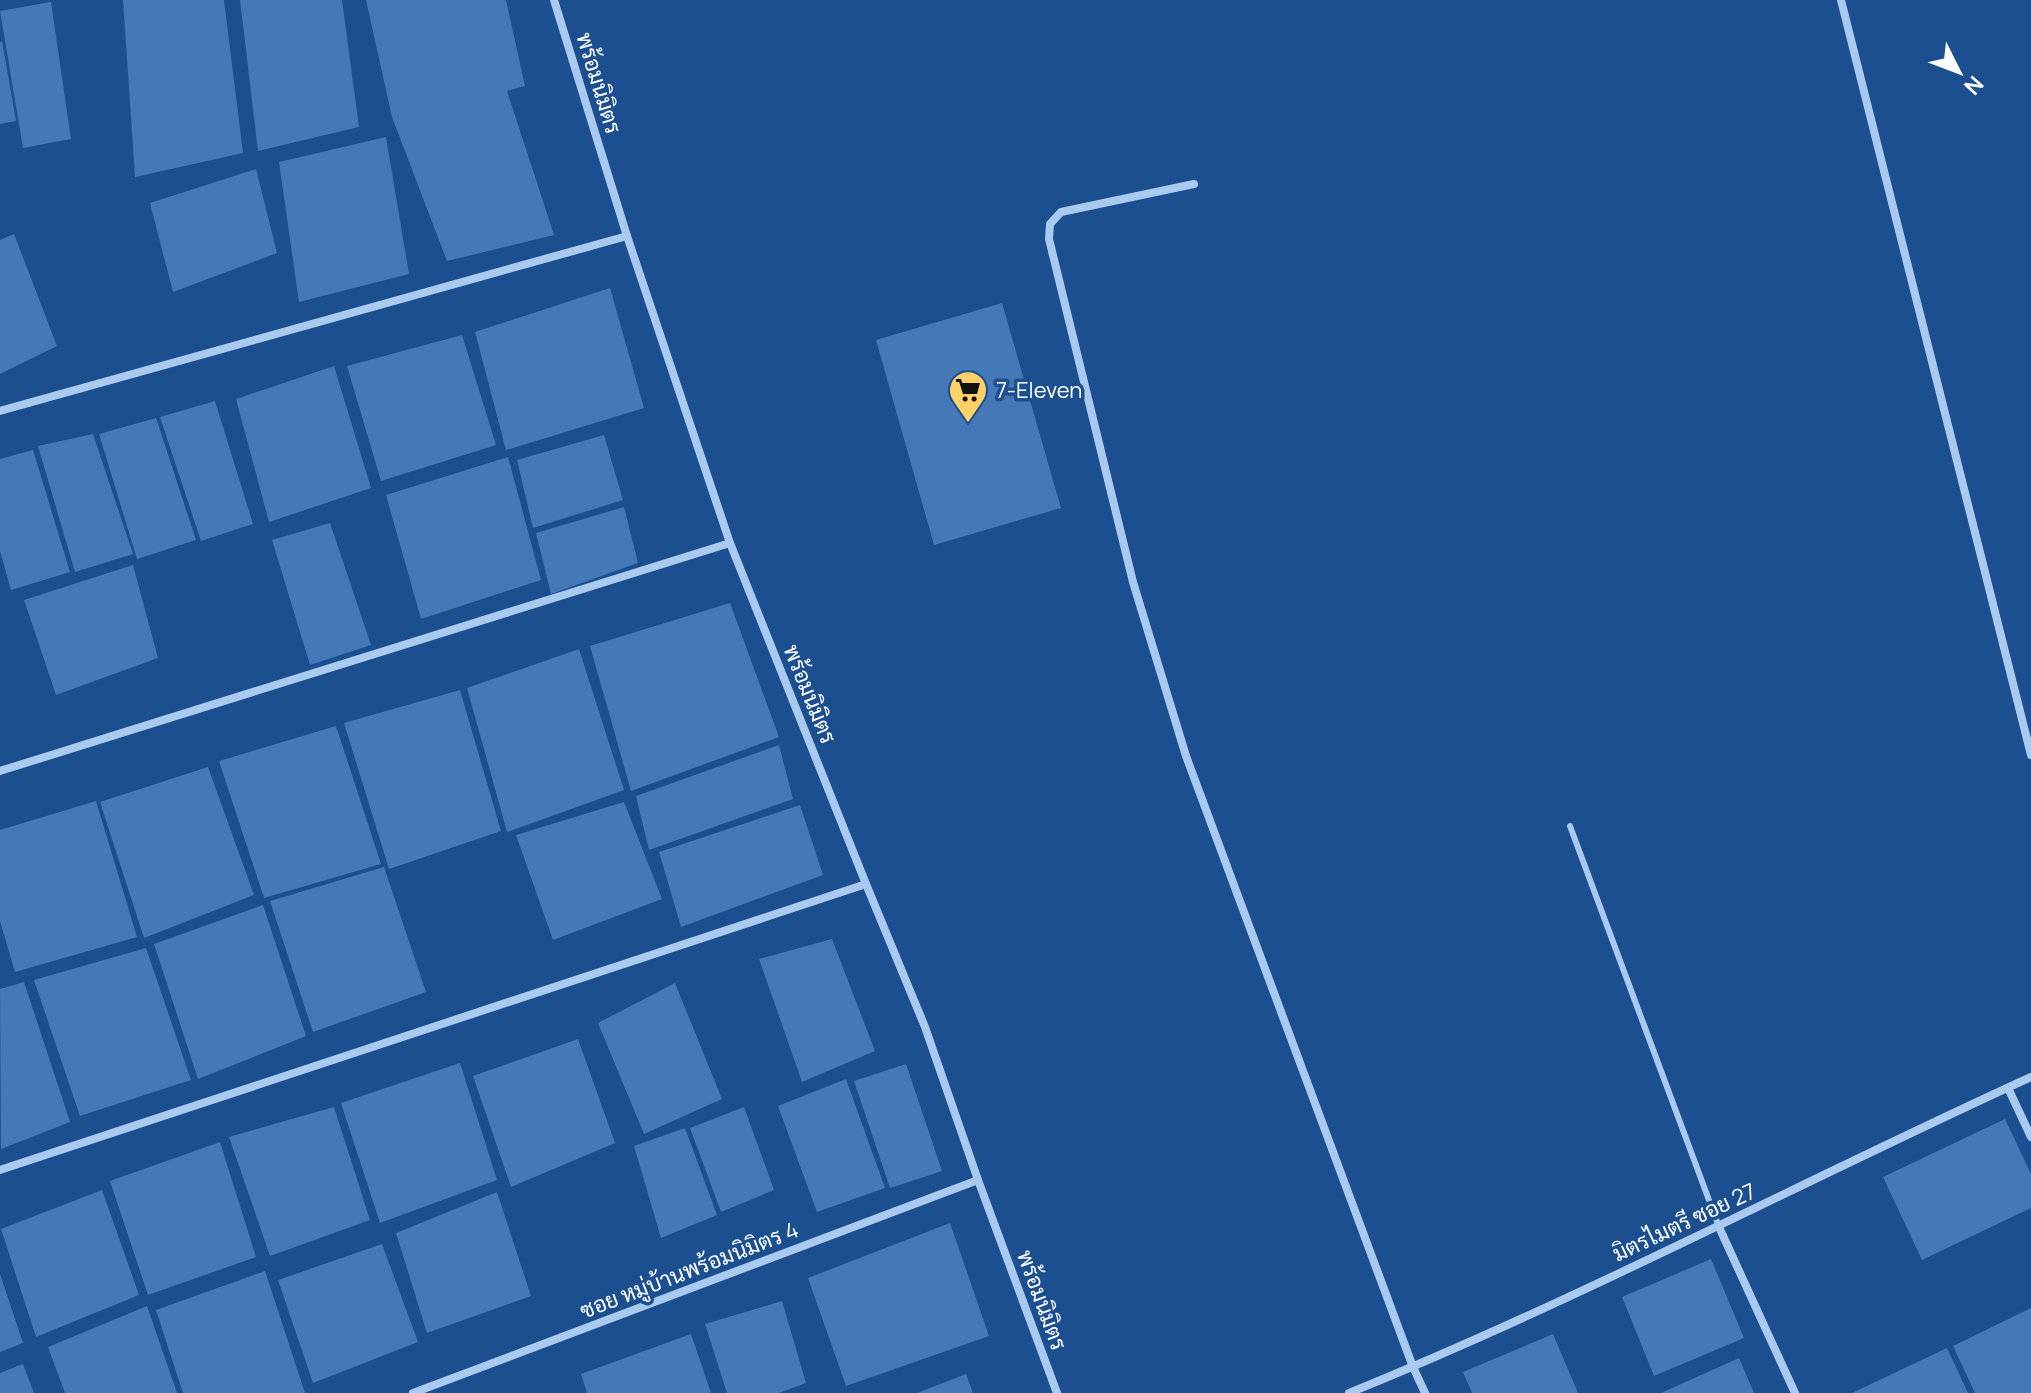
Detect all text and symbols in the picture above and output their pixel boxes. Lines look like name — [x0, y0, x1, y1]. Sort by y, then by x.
street label: พร้อมนิมิตร — [569, 29, 629, 137]
north arrow — [1919, 32, 1999, 112]
text: N — [1957, 69, 1990, 101]
supermarket icon: 7-Eleven — [947, 369, 989, 424]
place label: 7-Eleven — [996, 375, 1082, 405]
street label: พร้อมนิมิตร — [777, 640, 843, 748]
street label: มิตรไมตรี ซอย 27 — [1607, 1176, 1761, 1268]
street label: ซอย หมู่บ้านพร้อมนิมิตร 4 — [575, 1214, 803, 1326]
street label: พร้อมนิมิตร — [1010, 1246, 1074, 1354]

